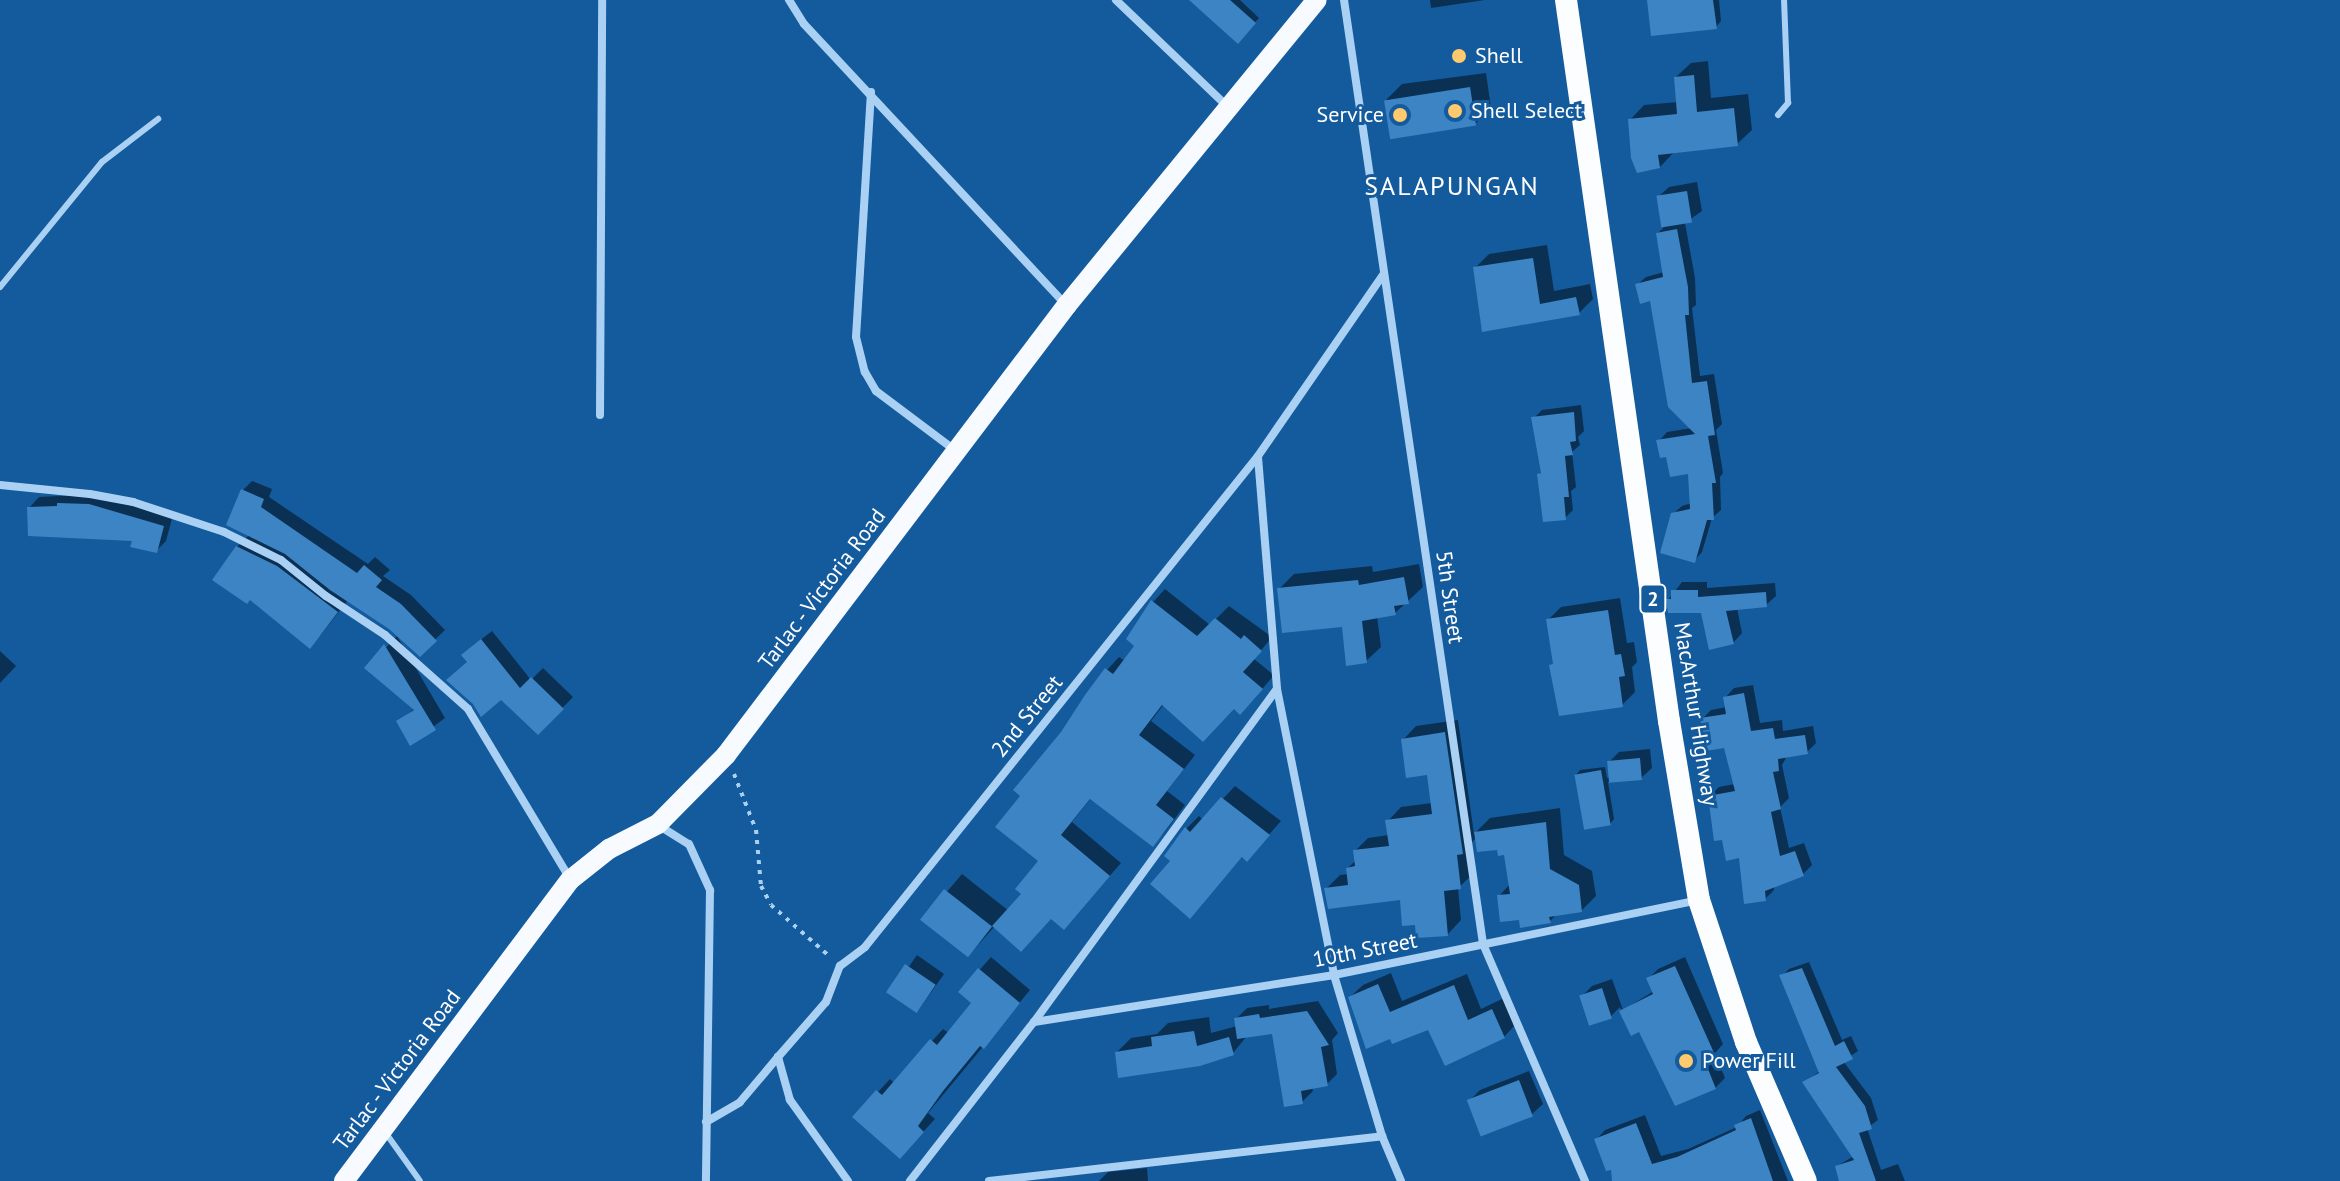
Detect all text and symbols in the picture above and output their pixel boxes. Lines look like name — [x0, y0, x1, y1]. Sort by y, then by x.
place label: Shell — [1475, 43, 1523, 69]
marker: Shell — [1450, 47, 1468, 65]
place label: Shell Select — [1471, 98, 1582, 124]
place label: Service — [1317, 102, 1384, 128]
marker: Shell Select — [1446, 102, 1464, 120]
marker: Service — [1391, 106, 1409, 124]
district label: SALAPUNGAN — [1364, 170, 1540, 202]
street label: Tarlac - Victoria Road — [751, 501, 893, 677]
street label: 5th Street — [1430, 549, 1470, 645]
road number: 2 — [1639, 583, 1667, 615]
street label: MacArthur Highway — [1668, 620, 1724, 808]
street label: 2nd Street — [986, 670, 1068, 762]
street label: 10th Street — [1311, 927, 1419, 973]
street label: Tarlac - Victoria Road — [326, 982, 468, 1158]
place label: Power Fill — [1702, 1048, 1796, 1074]
marker: Power Fill — [1677, 1052, 1695, 1070]

